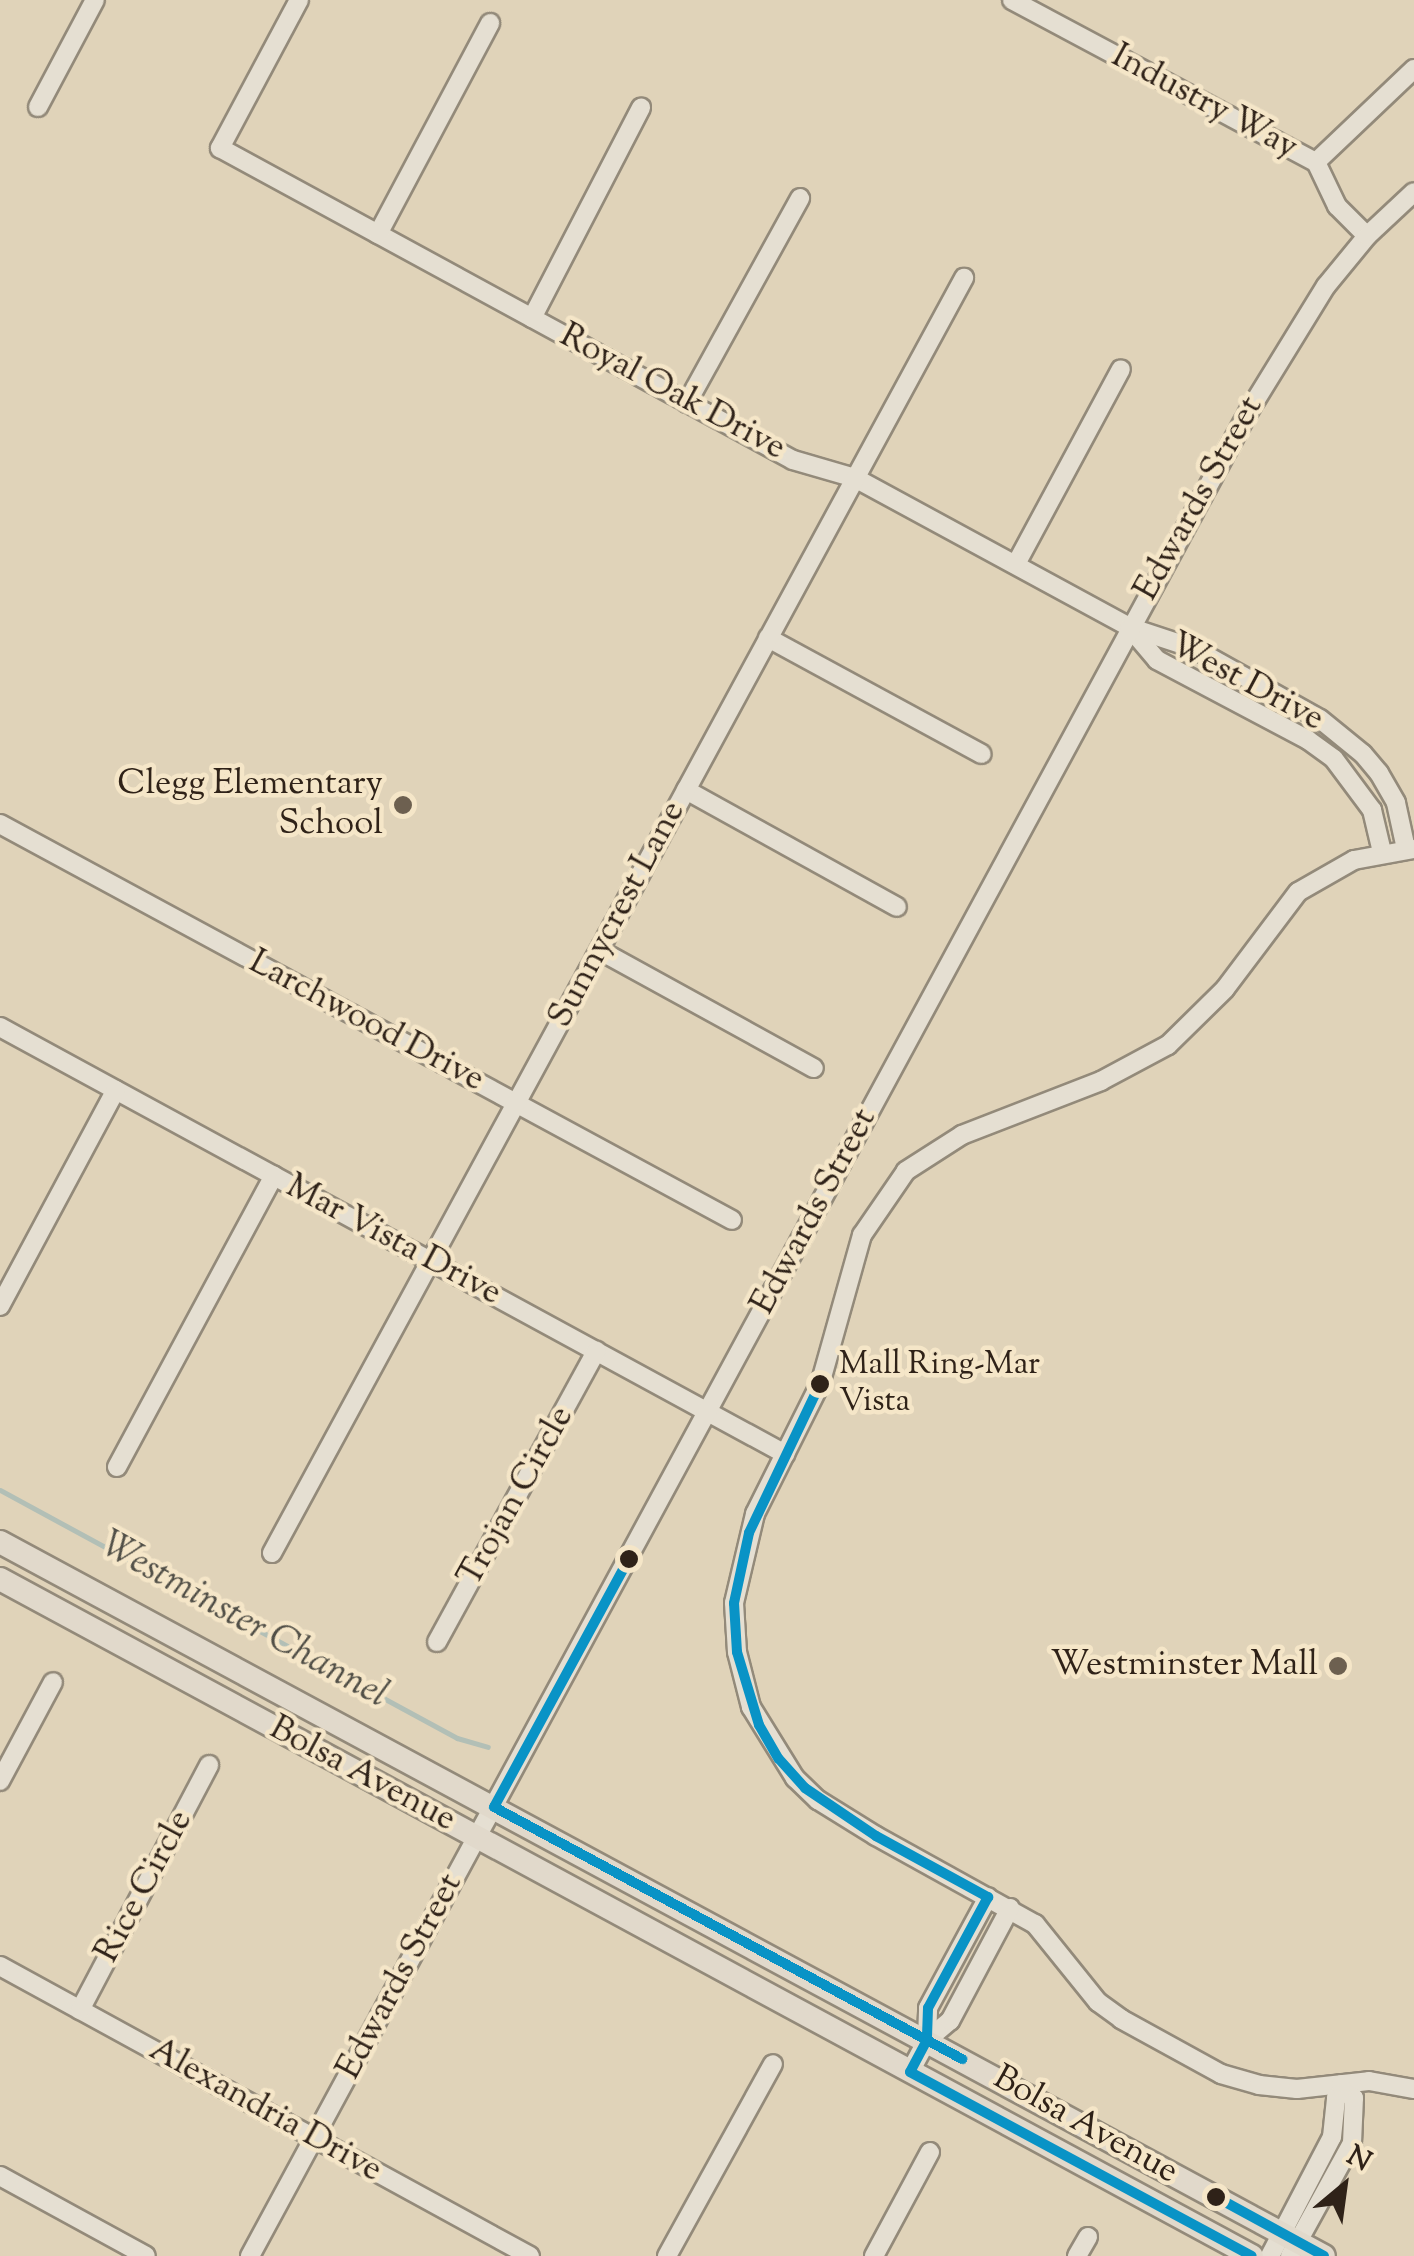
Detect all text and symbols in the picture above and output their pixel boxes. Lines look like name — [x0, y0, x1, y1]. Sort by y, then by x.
street label: Industry Way — [1104, 36, 1304, 170]
street label: Royal Oak Drive — [552, 316, 792, 470]
street label: Edwards Street — [1127, 390, 1273, 608]
street label: West Drive — [1161, 625, 1331, 741]
place label: Clegg Elementary School — [117, 764, 383, 846]
marker: Clegg Elementary School — [392, 794, 414, 816]
street label: Sunnycrest Lane — [541, 795, 695, 1035]
street label: Larchwood Drive — [241, 942, 491, 1102]
street label: Edwards Street — [743, 1102, 887, 1322]
street label: Mar Vista Drive — [278, 1167, 508, 1315]
place label: Mall Ring-Mar Vista — [839, 1347, 1040, 1422]
marker: Mall Ring-Mar Vista — [810, 1374, 830, 1394]
street label: Trojan Circle — [450, 1400, 584, 1594]
water label: Westminster Channel — [91, 1524, 395, 1720]
unlabelled marker — [619, 1549, 639, 1569]
place label: Westminster Mall — [1050, 1645, 1318, 1687]
marker: Westminster Mall — [1327, 1655, 1349, 1677]
street label: Bolsa Avenue — [262, 1708, 462, 1842]
street label: Rice Circle — [87, 1804, 203, 1970]
street label: Edwards Street — [329, 1867, 473, 2087]
street label: Alexandria Drive — [141, 2030, 389, 2192]
street label: Bolsa Avenue — [985, 2058, 1185, 2194]
north arrow — [1294, 2136, 1394, 2236]
text: N — [1339, 2137, 1378, 2183]
unlabelled marker — [1206, 2187, 1226, 2207]

